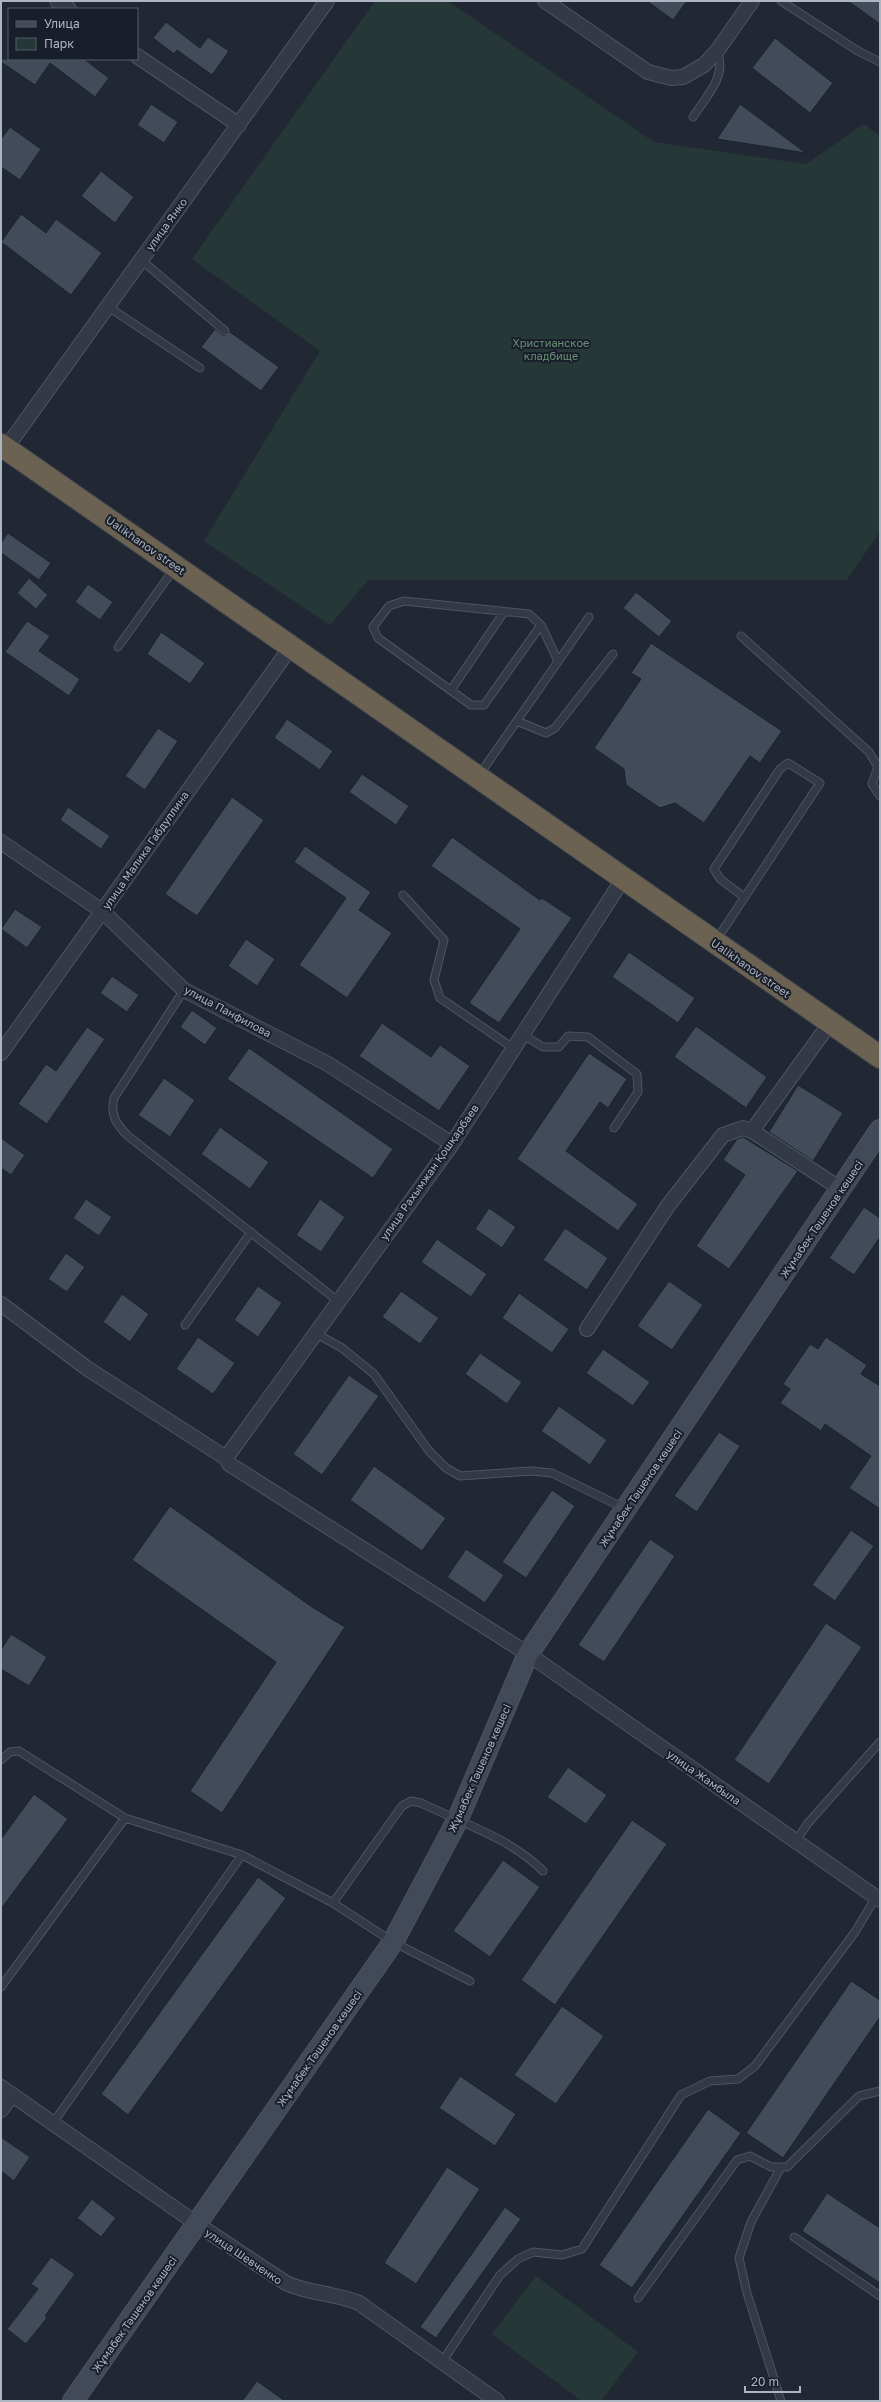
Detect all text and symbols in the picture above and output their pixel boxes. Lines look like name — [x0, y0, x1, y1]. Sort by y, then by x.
legend — [8, 8, 138, 60]
text: Улица — [44, 16, 80, 31]
text: Парк — [44, 36, 74, 51]
street label: улица Янко — [143, 195, 190, 253]
park label: Христианское кладбище — [513, 336, 589, 362]
street label: Ualikhanov street — [104, 513, 188, 577]
street label: улица Малика Габдуллина — [99, 788, 191, 912]
street label: Ualikhanov street — [709, 936, 793, 1000]
street label: улица Панфилова — [182, 983, 274, 1039]
street label: улица Рахымжан Қошқарбаев — [377, 1102, 481, 1242]
street label: Жұмабек Тәшенов көшесі — [777, 1158, 866, 1281]
street label: Жұмабек Тәшенов көшесі — [596, 1427, 685, 1550]
street label: Жұмабек Тәшенов көшесі — [445, 1702, 514, 1834]
street label: улица Жамбыла — [665, 1747, 743, 1807]
street label: Жұмабек Тәшенов көшесі — [274, 1987, 365, 2109]
street label: улица Шевченко — [203, 2225, 285, 2287]
street label: Жұмабек Тәшенов көшесі — [89, 2253, 180, 2375]
scale bar — [745, 2368, 800, 2394]
text: 20 m — [751, 2374, 779, 2389]

